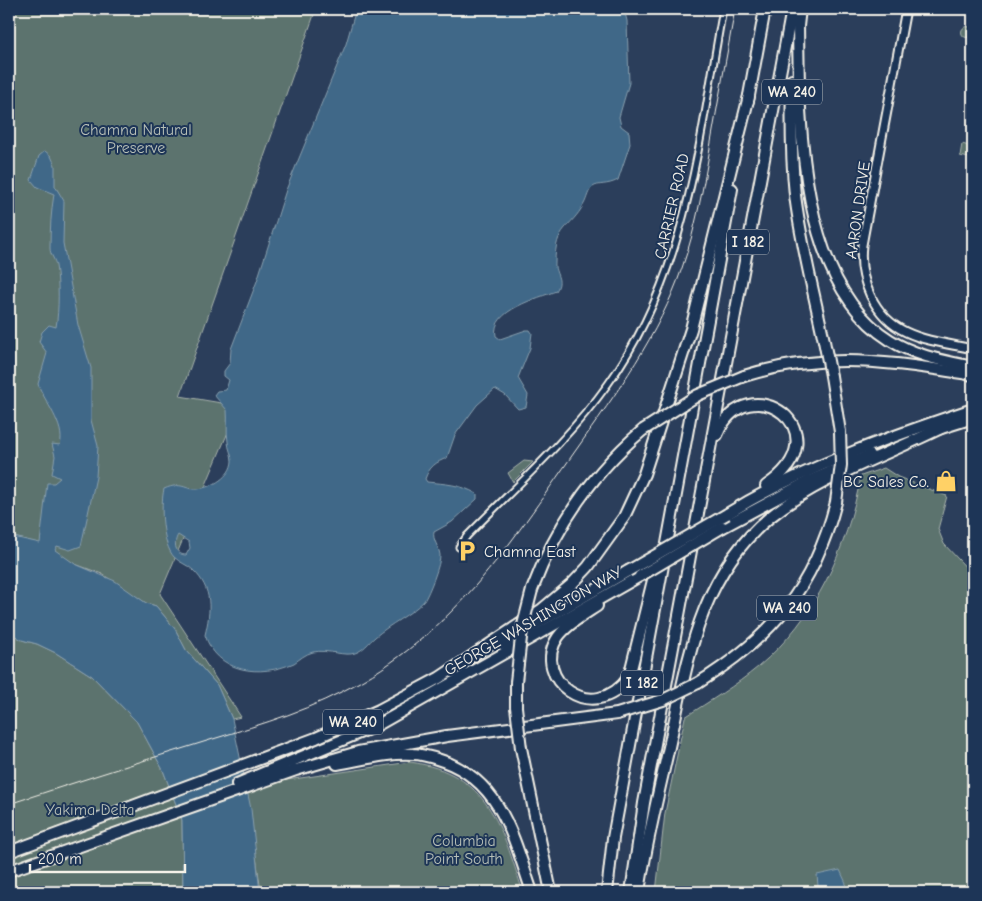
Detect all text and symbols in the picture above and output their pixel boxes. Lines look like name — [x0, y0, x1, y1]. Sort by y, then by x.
road number: WA 240 — [762, 80, 822, 104]
park label: Chamna Natural Preserve — [80, 121, 192, 157]
street label: CARRIER ROAD — [651, 152, 693, 261]
street label: AARON DRIVE — [842, 160, 874, 260]
road number: I 182 — [727, 230, 769, 254]
shop icon: BC Sales Co. — [933, 468, 959, 494]
place label: BC Sales Co. — [843, 473, 929, 491]
parking icon: Chamna East — [454, 538, 480, 564]
place label: Chamna East — [484, 543, 576, 561]
street label: GEORGE WASHINGTON WAY — [441, 562, 626, 679]
road number: WA 240 — [757, 596, 817, 620]
road number: I 182 — [621, 670, 663, 696]
road number: WA 240 — [323, 710, 383, 734]
park label: Yakima Delta — [46, 801, 134, 819]
park label: Columbia Point South — [425, 832, 503, 868]
scale bar — [30, 841, 185, 873]
text: 200 m — [38, 850, 82, 868]

